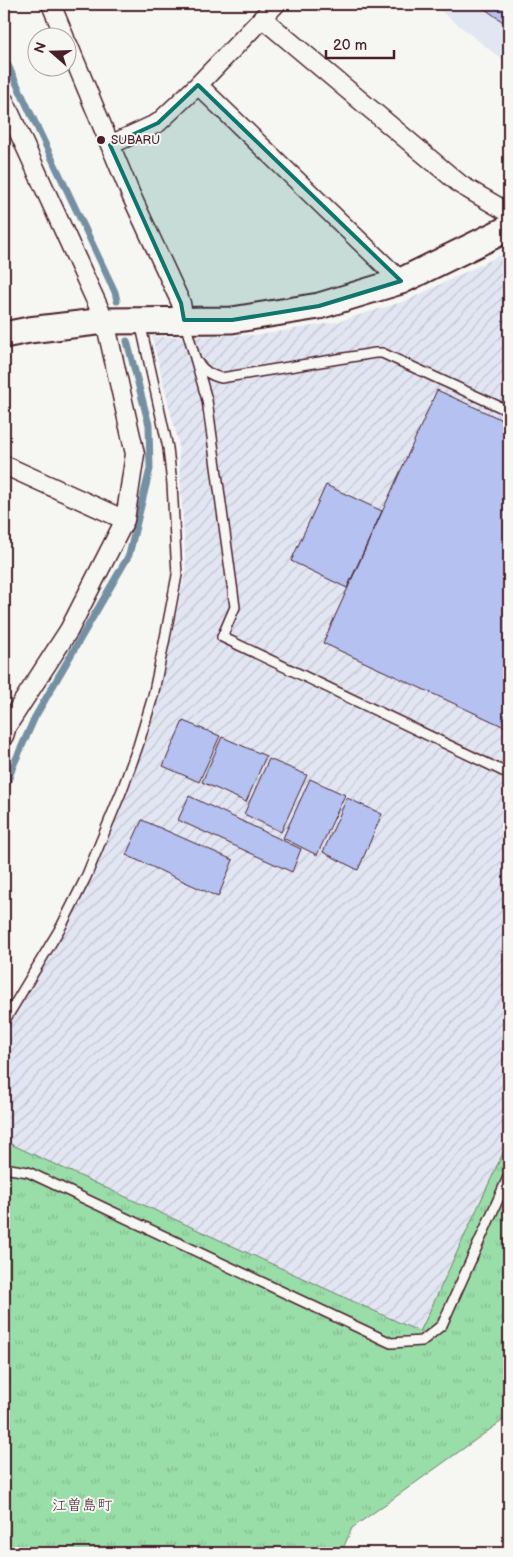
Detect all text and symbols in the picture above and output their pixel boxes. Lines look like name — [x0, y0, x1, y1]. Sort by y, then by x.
north arrow — [28, 28, 78, 78]
scale bar — [326, 28, 393, 60]
text: 20 m — [333, 36, 367, 55]
text: N — [30, 40, 50, 56]
place label: SUBARU — [111, 133, 160, 148]
marker: SUBARU — [95, 134, 107, 146]
district label: 江曽島町 — [52, 1496, 113, 1515]

